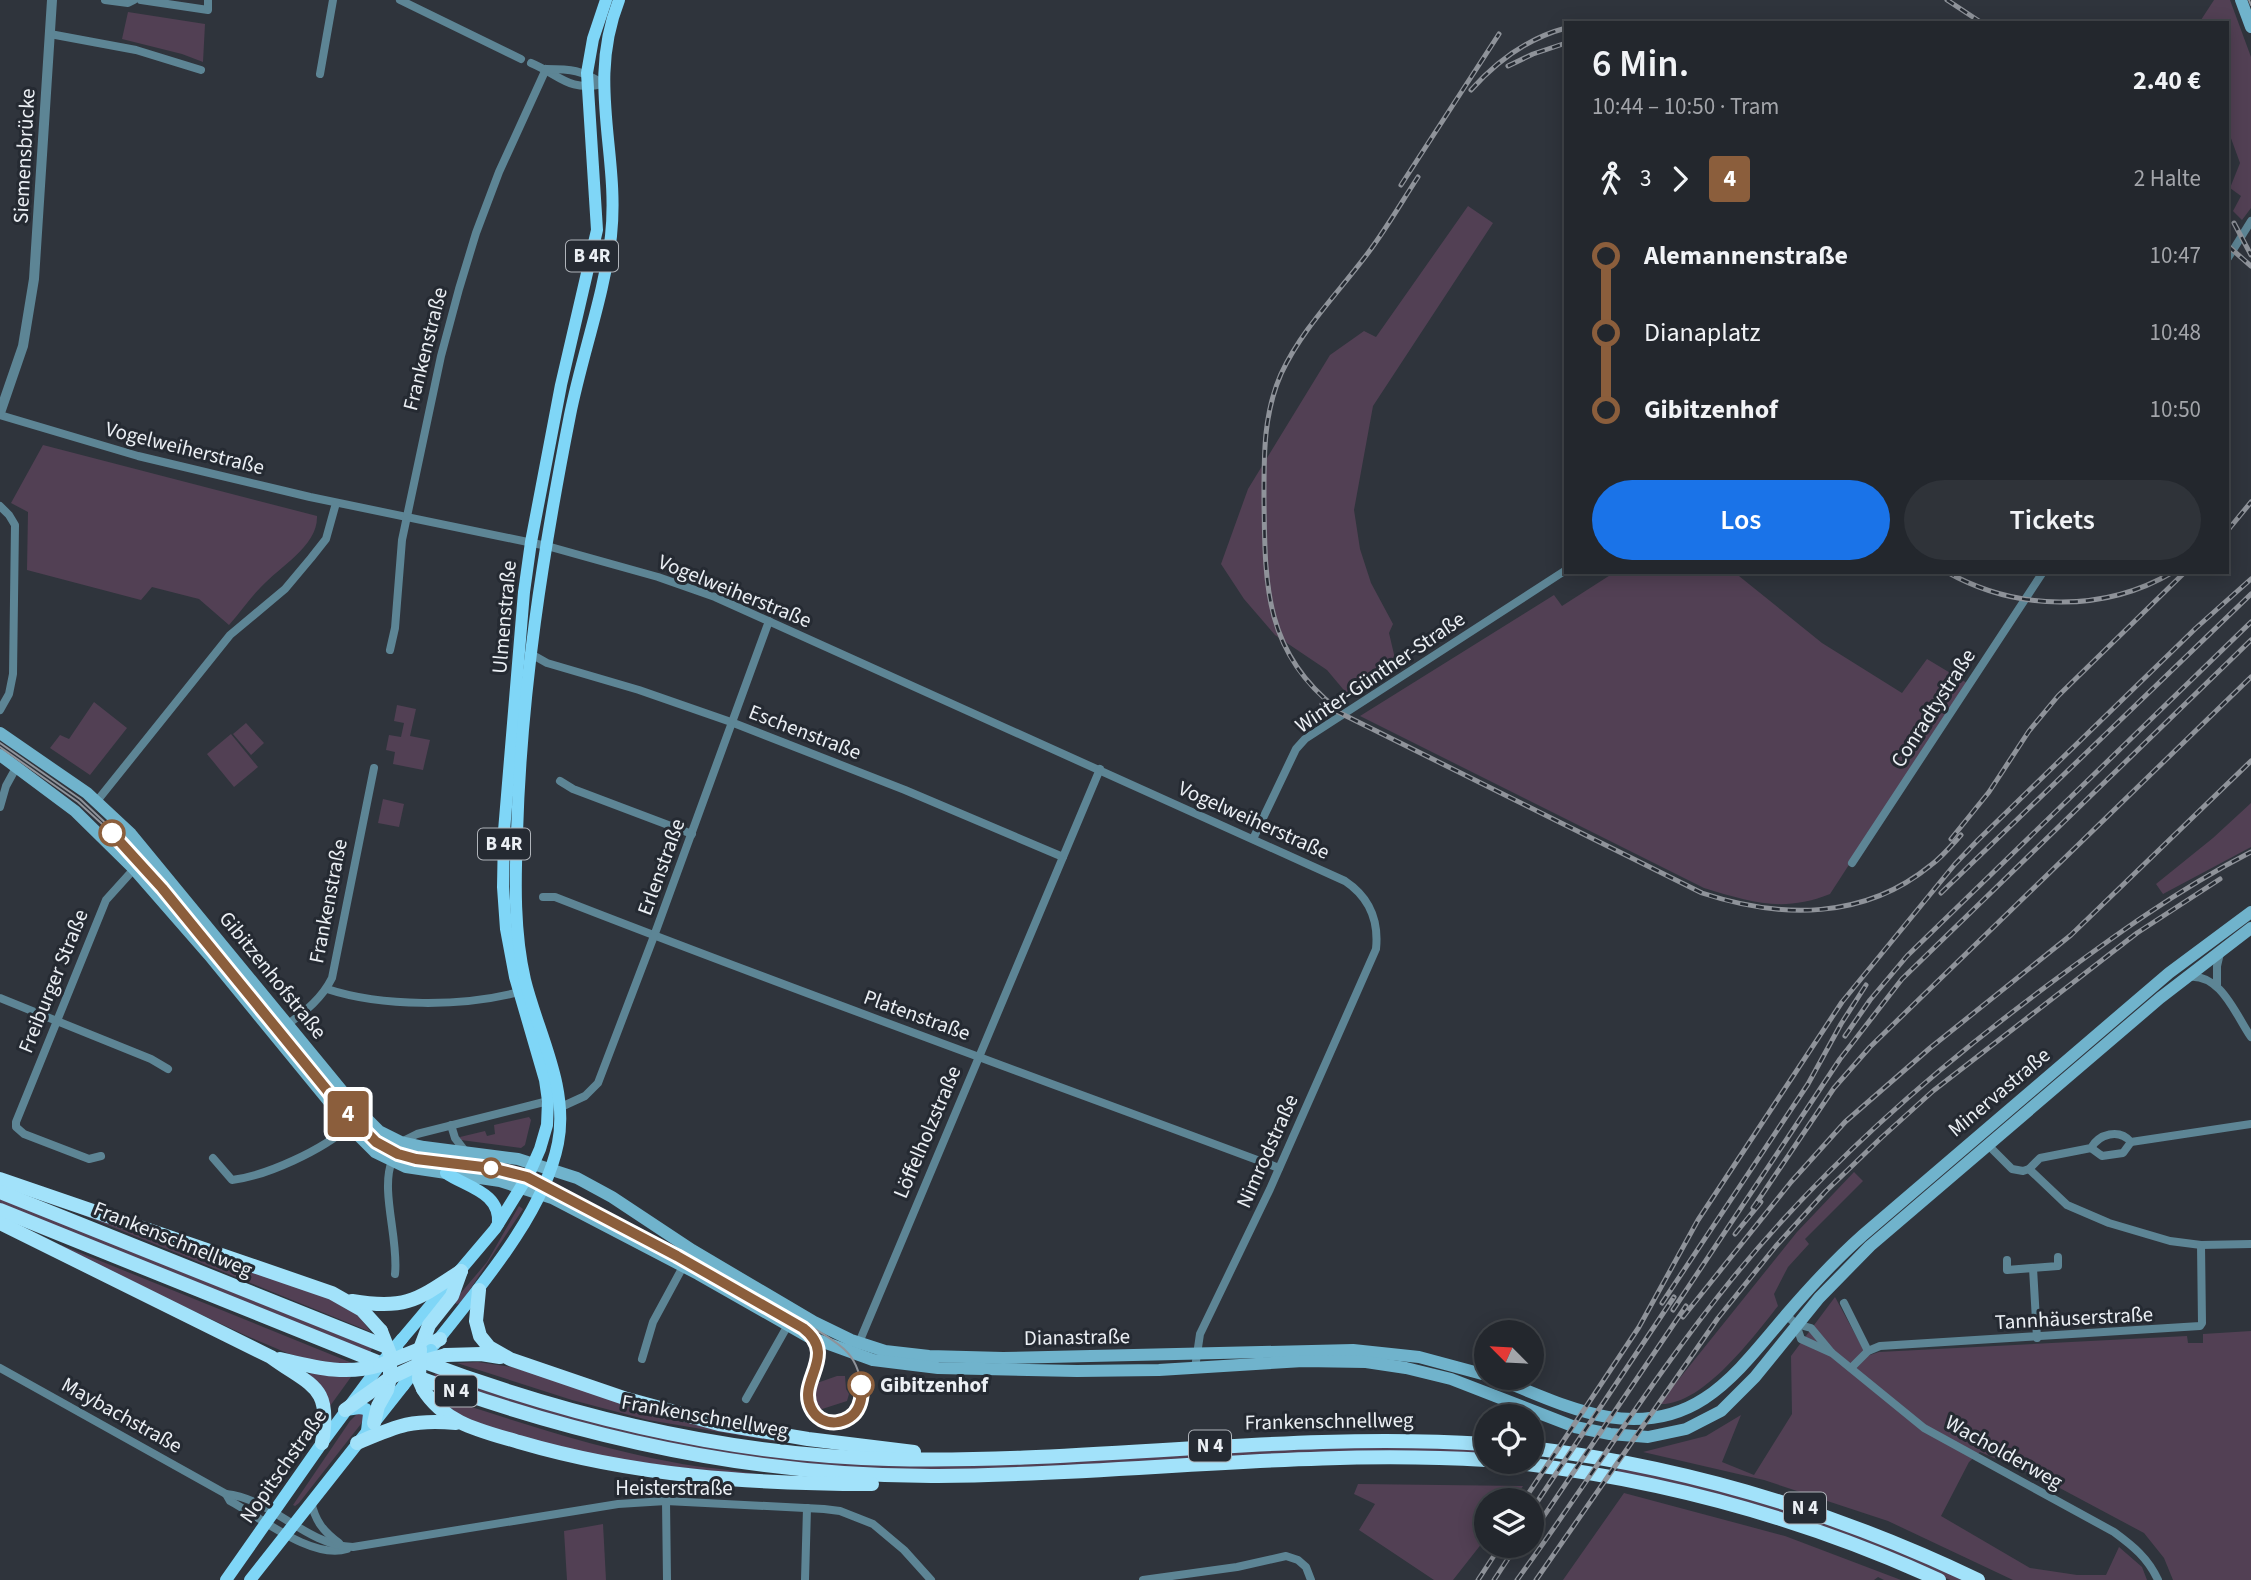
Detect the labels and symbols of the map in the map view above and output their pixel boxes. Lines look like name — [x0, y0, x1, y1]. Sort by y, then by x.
street label: Siemensbrücke — [5, 88, 43, 224]
road number: B 4R — [566, 240, 618, 272]
street label: Frankenstraße — [395, 284, 455, 414]
street label: Vogelweiherstraße — [102, 414, 268, 482]
street label: Vogelweiherstraße — [654, 547, 816, 635]
street label: Ulmenstraße — [484, 559, 524, 675]
street label: Winter-Günther-Straße — [1289, 604, 1471, 740]
street label: Conradtystraße — [1883, 643, 1983, 773]
street label: Eschenstraße — [744, 697, 866, 767]
street label: Vogelweiherstraße — [1173, 773, 1335, 867]
street label: Erlenstraße — [630, 814, 692, 920]
unlabelled marker — [99, 820, 125, 846]
road number: B 4R — [478, 828, 530, 860]
street label: Frankenstraße — [301, 836, 355, 966]
street label: Freiburger Straße — [11, 905, 95, 1057]
street label: Gibitzenhofstraße — [212, 905, 334, 1045]
street label: Platenstraße — [859, 982, 975, 1048]
street label: Minervastraße — [1941, 1040, 2057, 1144]
street label: Löffelholzstraße — [886, 1061, 968, 1203]
street label: Nimrodstraße — [1229, 1089, 1305, 1213]
line badge: 4 — [325, 1091, 371, 1137]
unlabelled marker — [481, 1158, 501, 1178]
street label: Frankenschnellweg — [89, 1193, 257, 1285]
street label: Tannhäuserstraße — [1994, 1299, 2154, 1337]
north arrow — [1474, 1320, 1544, 1390]
street label: Dianastraße — [1024, 1321, 1130, 1353]
street label: Maybachstraße — [56, 1369, 188, 1461]
place label: Gibitzenhof — [880, 1370, 989, 1400]
marker: Gibitzenhof — [848, 1372, 874, 1398]
road number: N 4 — [435, 1376, 477, 1406]
street label: Frankenschnellweg — [619, 1387, 791, 1446]
street label: Nopitschstraße — [232, 1403, 334, 1529]
street label: Frankenschnellweg — [1244, 1405, 1414, 1437]
street label: Wacholderweg — [1940, 1407, 2069, 1497]
road number: N 4 — [1189, 1430, 1231, 1462]
street label: Heisterstraße — [615, 1473, 733, 1503]
road number: N 4 — [1784, 1492, 1826, 1524]

